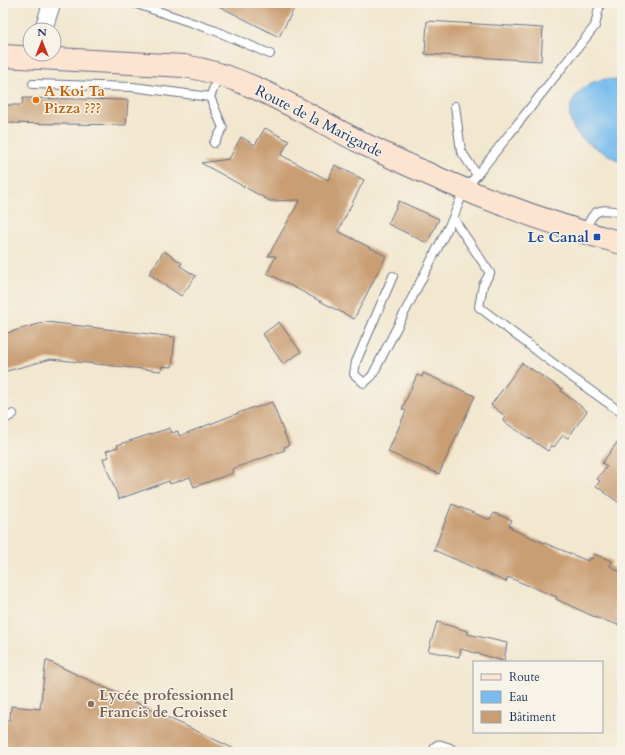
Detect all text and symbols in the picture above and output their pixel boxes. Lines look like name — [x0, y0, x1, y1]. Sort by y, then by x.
north arrow — [22, 22, 62, 62]
text: N — [37, 25, 47, 40]
street label: Route de la Marigarde — [252, 80, 386, 162]
place label: A Koi Ta Pizza ??? — [44, 81, 106, 118]
marker: A Koi Ta Pizza ??? — [31, 95, 41, 105]
place label: Le Canal — [527, 227, 590, 247]
marker: Le Canal — [592, 232, 602, 242]
legend — [473, 661, 603, 733]
text: Route — [509, 669, 540, 685]
place label: Lycée professionnel Francis de Croisset — [99, 685, 235, 722]
text: Eau — [509, 689, 529, 705]
marker: Lycée professionnel Francis de Croisset — [86, 699, 96, 709]
text: Bâtiment — [509, 709, 556, 725]

